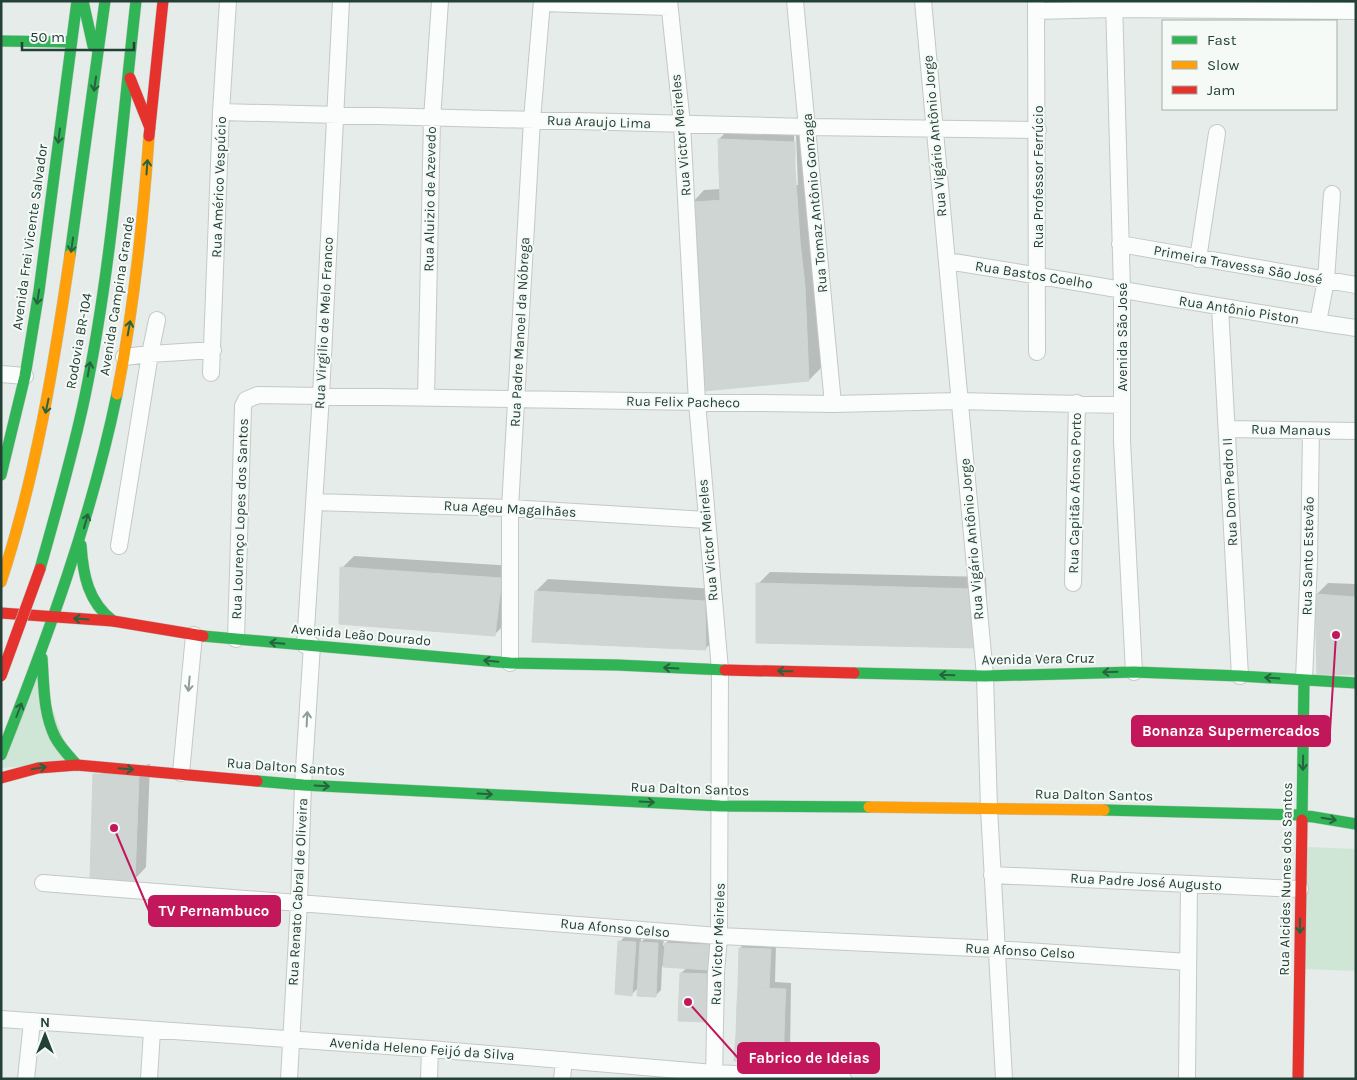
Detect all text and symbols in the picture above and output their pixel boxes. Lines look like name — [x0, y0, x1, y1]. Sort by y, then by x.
scale bar — [22, 20, 135, 52]
legend — [1162, 20, 1337, 110]
text: 50 m — [30, 28, 65, 46]
text: Fast — [1207, 31, 1237, 49]
street label: Rua Vigário Antônio Jorge — [919, 54, 951, 218]
text: Slow — [1207, 56, 1239, 74]
street label: Rua Victor Meireles — [667, 73, 695, 197]
one-way arrow — [90, 76, 100, 92]
text: Jam — [1207, 81, 1235, 99]
street label: Rua Professor Ferrúcio — [1030, 105, 1047, 249]
street label: Rua Araujo Lima — [547, 112, 651, 132]
street label: Rua Tomaz Antônio Gonzaga — [799, 112, 831, 294]
street label: Rua Américo Vespúcio — [208, 116, 230, 258]
street label: Rua Aluizio de Azevedo — [420, 126, 440, 272]
one-way arrow — [54, 128, 64, 144]
street label: Avenida Frei Vicente Salvador — [9, 142, 52, 331]
one-way arrow — [143, 159, 152, 175]
street label: Avenida Campina Grande — [96, 215, 138, 377]
one-way arrow — [66, 237, 76, 253]
street label: Rua Virgilio de Melo Franco — [311, 237, 337, 409]
street label: Rua Padre Manoel da Nóbrega — [507, 237, 533, 427]
street label: Primeira Travessa São José — [1152, 242, 1324, 288]
street label: Rua Bastos Coelho — [974, 257, 1094, 293]
street label: Avenida São José — [1114, 283, 1131, 391]
one-way arrow — [33, 289, 43, 305]
street label: Rodovia BR-104 — [62, 291, 96, 390]
street label: Rua Antônio Piston — [1178, 292, 1300, 328]
one-way arrow — [125, 320, 135, 336]
one-way arrow — [85, 361, 95, 377]
street label: Rua Felix Pacheco — [626, 393, 740, 411]
one-way arrow — [42, 397, 51, 413]
street label: Rua Capitão Afonso Porto — [1065, 412, 1085, 574]
street label: Rua Lourenço Lopes dos Santos — [228, 418, 252, 620]
street label: Rua Manaus — [1251, 421, 1331, 439]
street label: Rua Dom Pedro II — [1219, 437, 1241, 547]
street label: Rua Vigário Antônio Jorge — [956, 457, 988, 621]
street label: Rua Victor Meireles — [694, 478, 722, 602]
street label: Rua Santo Estevão — [1298, 496, 1318, 616]
street label: Rua Ageu Magalhães — [443, 497, 577, 521]
one-way arrow — [81, 513, 91, 529]
one-way arrow — [74, 614, 90, 623]
street label: Avenida Leão Dourado — [290, 620, 432, 650]
one-way arrow — [270, 638, 286, 647]
street label: Avenida Vera Cruz — [981, 650, 1095, 668]
one-way arrow — [484, 656, 500, 666]
one-way arrow — [664, 663, 680, 672]
one-way arrow — [777, 666, 794, 676]
one-way arrow — [1102, 668, 1118, 677]
one-way arrow — [940, 670, 956, 680]
one-way arrow — [1264, 673, 1280, 682]
one-way arrow — [184, 675, 194, 691]
one-way arrow — [15, 703, 24, 718]
one-way arrow — [302, 711, 311, 727]
callout: Bonanza Supermercados — [1132, 716, 1330, 746]
text: Bonanza Supermercados — [1142, 722, 1320, 740]
street label: Rua Dalton Santos — [226, 754, 346, 780]
one-way arrow — [1298, 755, 1308, 771]
one-way arrow — [30, 763, 46, 773]
one-way arrow — [117, 764, 133, 774]
street label: Rua Dalton Santos — [630, 778, 750, 800]
one-way arrow — [314, 781, 330, 790]
street label: Rua Alcides Nunes dos Santos — [1276, 782, 1296, 976]
street label: Rua Dalton Santos — [1035, 785, 1153, 805]
one-way arrow — [476, 789, 493, 799]
street label: Rua Renato Cabral de Oliveira — [285, 798, 311, 986]
one-way arrow — [639, 798, 655, 807]
one-way arrow — [1321, 815, 1337, 825]
street label: Rua Padre José Augusto — [1070, 870, 1222, 894]
street label: Rua Victor Meireles — [707, 882, 729, 1006]
callout: TV Pernambuco — [149, 896, 280, 926]
text: TV Pernambuco — [159, 902, 269, 920]
street label: Rua Afonso Celso — [560, 915, 670, 941]
one-way arrow — [1295, 918, 1305, 934]
street label: Rua Afonso Celso — [965, 940, 1075, 962]
north arrow — [20, 1010, 70, 1060]
text: N — [40, 1014, 50, 1031]
street label: Avenida Heleno Feijó da Silva — [329, 1034, 515, 1064]
callout: Fabrico de Ideias — [738, 1043, 879, 1073]
text: Fabrico de Ideias — [748, 1049, 870, 1067]

